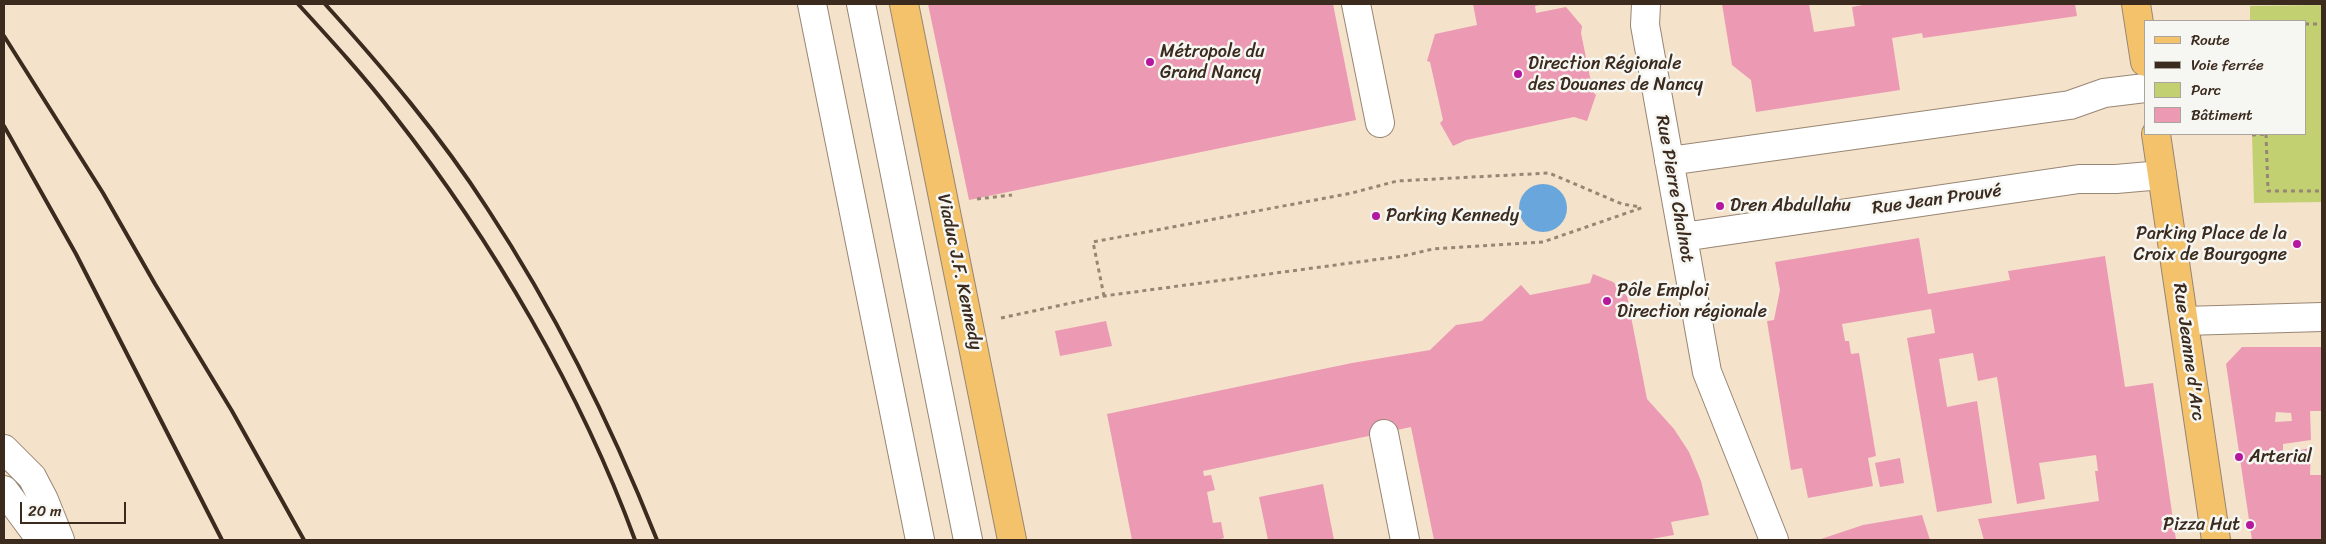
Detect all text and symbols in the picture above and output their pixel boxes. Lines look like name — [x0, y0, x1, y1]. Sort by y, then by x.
legend — [2144, 20, 2306, 135]
text: Route — [2191, 27, 2230, 53]
place label: Métropole du Grand Nancy — [1160, 41, 1265, 84]
text: Voie ferrée — [2191, 52, 2264, 78]
place label: Direction Régionale des Douanes de Nancy — [1528, 53, 1703, 96]
marker: Métropole du Grand Nancy — [1144, 56, 1156, 68]
marker: Direction Régionale des Douanes de Nancy — [1512, 68, 1524, 80]
text: Parc — [2191, 77, 2221, 103]
text: Bâtiment — [2191, 102, 2253, 128]
street label: Rue Pierre Chalnot — [1650, 114, 1698, 264]
street label: Rue Jean Prouvé — [1871, 180, 2003, 220]
street label: Viaduc J.F. Kennedy — [932, 192, 986, 352]
place label: Dren Abdullahu — [1730, 195, 1851, 217]
marker: Dren Abdullahu — [1714, 200, 1726, 212]
place label: Parking Kennedy — [1386, 205, 1519, 227]
marker: Parking Kennedy — [1370, 210, 1382, 222]
place label: Parking Place de la Croix de Bourgogne — [2133, 223, 2287, 266]
marker: Parking Place de la Croix de Bourgogne — [2291, 238, 2303, 250]
place label: Pôle Emploi Direction régionale — [1617, 280, 1767, 322]
street label: Rue Jeanne d'Arc — [2168, 282, 2208, 422]
marker: Pôle Emploi Direction régionale — [1601, 295, 1613, 307]
place label: Arterial — [2249, 446, 2312, 468]
marker: Arterial — [2233, 451, 2245, 463]
scale bar — [22, 492, 129, 524]
text: 20 m — [28, 498, 62, 524]
place label: Pizza Hut — [2163, 514, 2240, 536]
marker: Pizza Hut — [2244, 519, 2256, 531]

